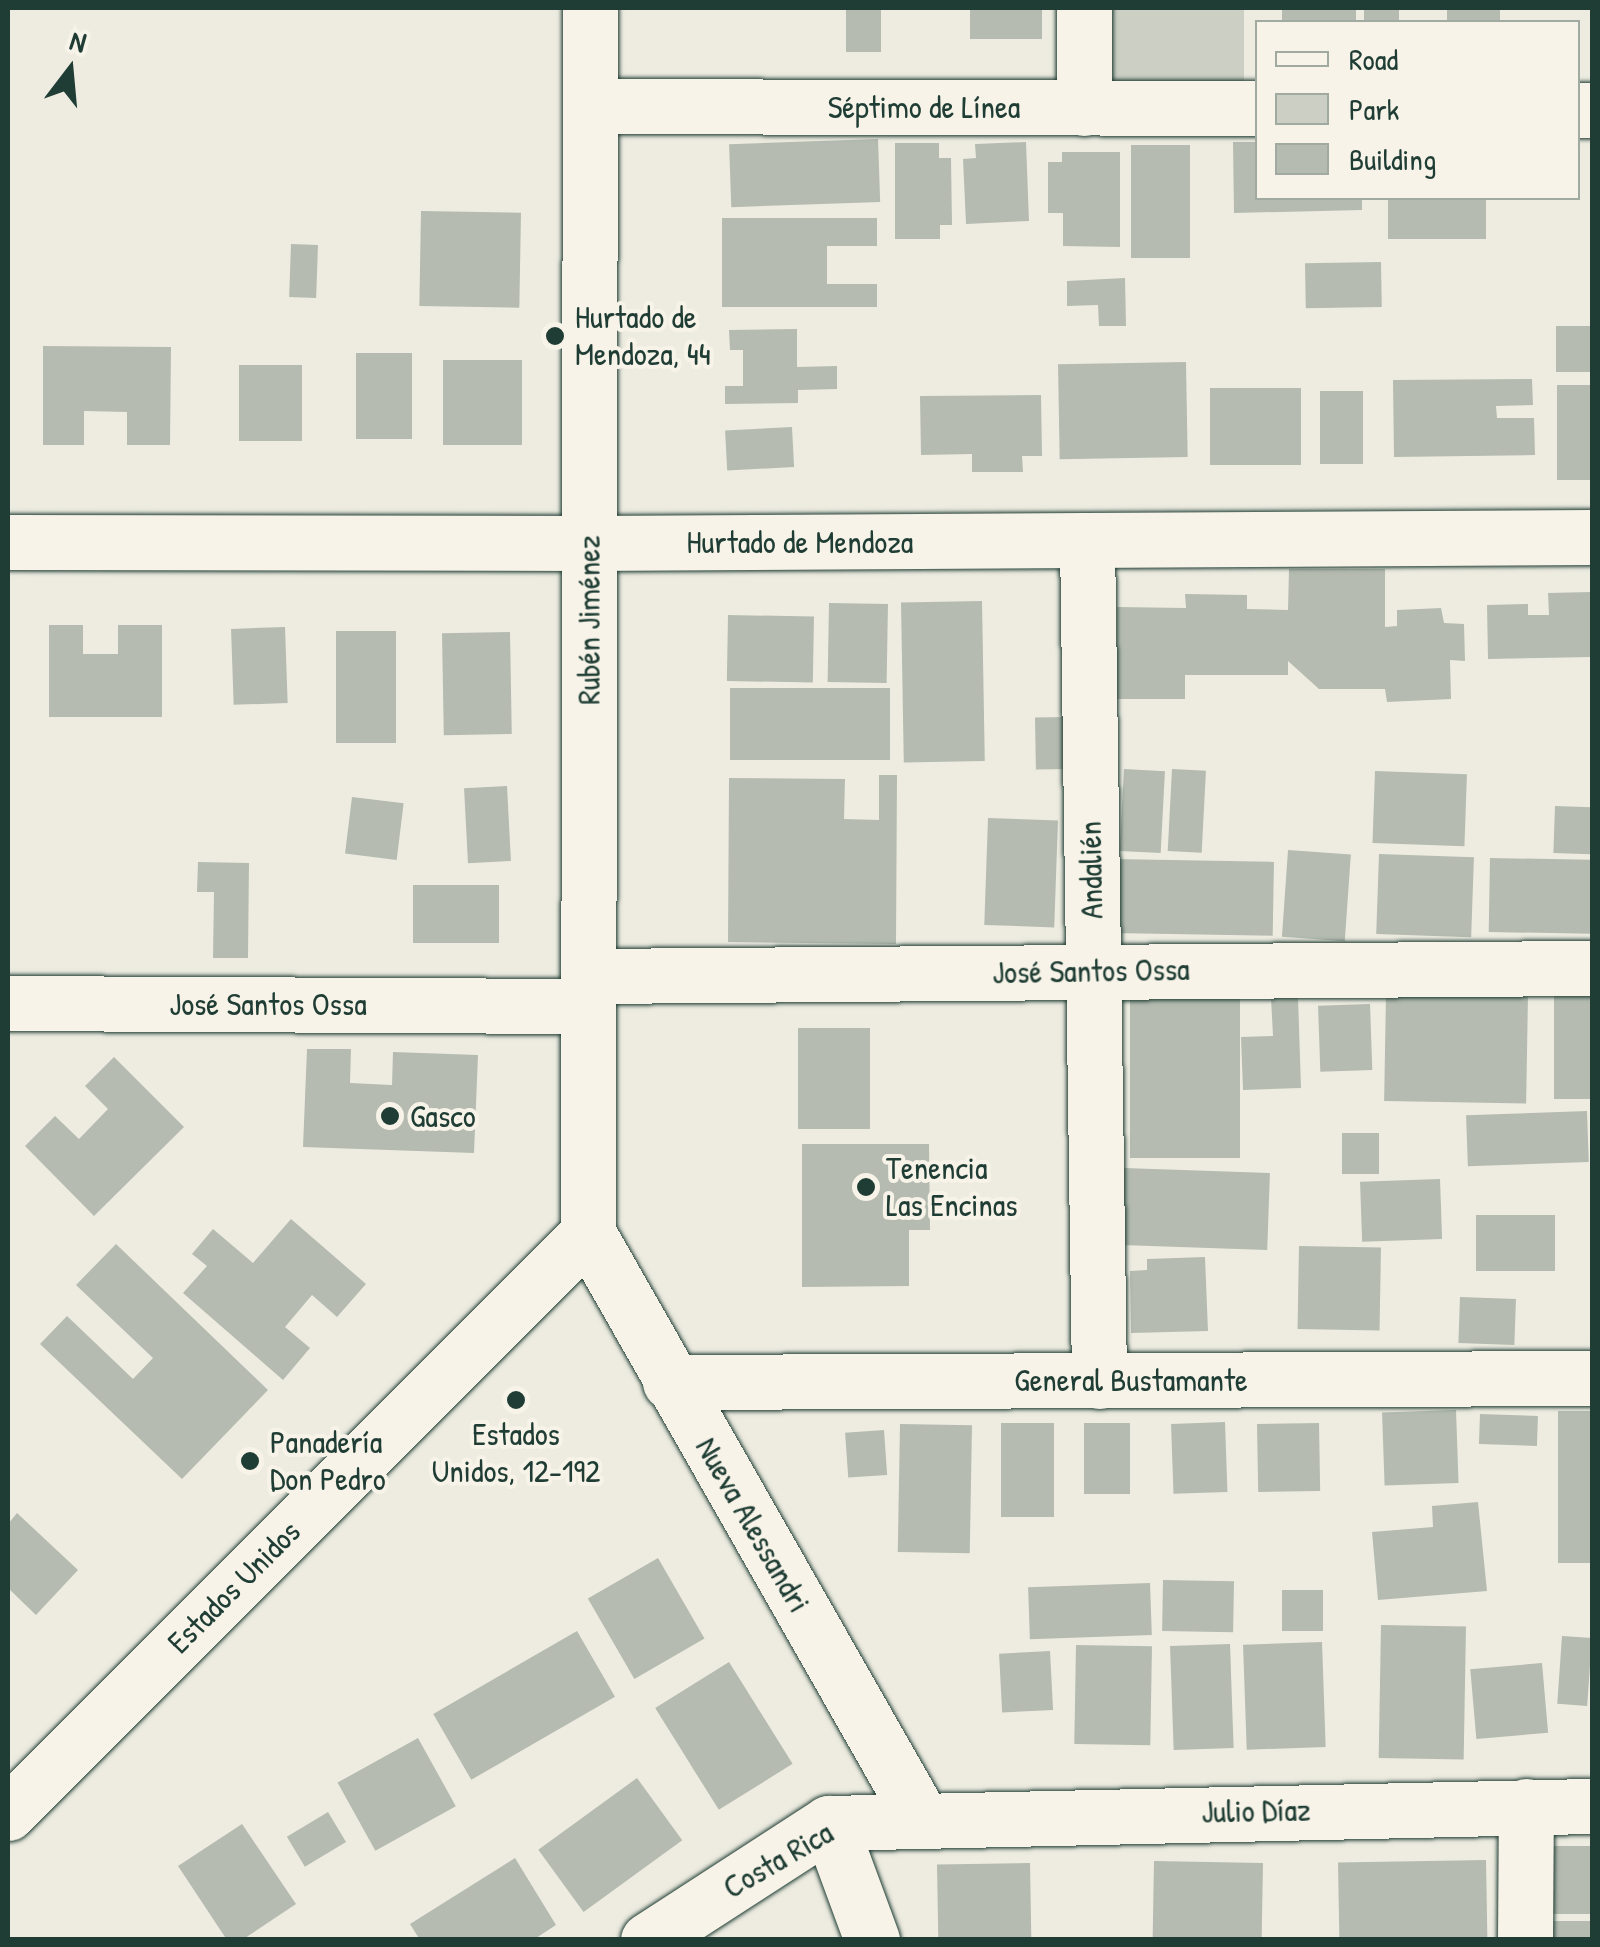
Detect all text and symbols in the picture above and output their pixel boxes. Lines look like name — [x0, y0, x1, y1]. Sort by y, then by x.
north arrow — [20, 20, 120, 120]
legend — [1255, 20, 1580, 200]
text: N — [66, 21, 91, 61]
text: Road — [1349, 39, 1398, 79]
street label: Séptimo de Línea — [828, 88, 1020, 126]
text: Park — [1349, 89, 1399, 129]
text: Building — [1349, 139, 1436, 179]
place label: Hurtado de Mendoza, 44 — [575, 299, 711, 374]
marker: Hurtado de Mendoza, 44 — [544, 325, 566, 347]
street label: Hurtado de Mendoza — [687, 523, 913, 561]
street label: Rubén Jiménez — [570, 535, 608, 705]
street label: Andalién — [1071, 821, 1111, 919]
street label: José Santos Ossa — [992, 950, 1190, 992]
street label: José Santos Ossa — [169, 985, 367, 1023]
place label: Gasco — [410, 1097, 476, 1135]
marker: Gasco — [379, 1105, 401, 1127]
place label: Tenencia Las Encinas — [886, 1150, 1018, 1225]
marker: Tenencia Las Encinas — [855, 1176, 877, 1198]
street label: General Bustamante — [1014, 1361, 1248, 1399]
marker: Estados Unidos, 12-192 — [505, 1389, 527, 1411]
place label: Estados Unidos, 12-192 — [432, 1416, 600, 1491]
place label: Panadería Don Pedro — [270, 1424, 386, 1499]
street label: Nueva Alessandri — [687, 1431, 819, 1619]
marker: Panadería Don Pedro — [239, 1450, 261, 1472]
street label: Estados Unidos — [160, 1513, 308, 1661]
street label: Julio Díaz — [1201, 1791, 1311, 1831]
street label: Costa Rica — [716, 1813, 840, 1907]

